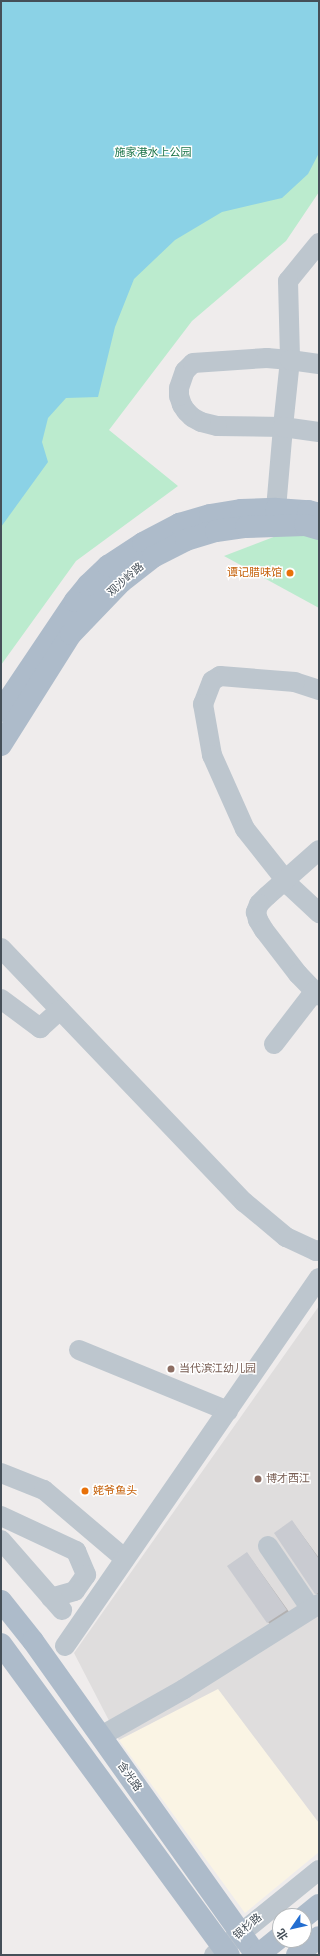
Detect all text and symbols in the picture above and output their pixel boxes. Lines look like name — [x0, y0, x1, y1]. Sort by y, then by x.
park label: 施家港水上公园 — [115, 146, 191, 160]
street label: 观沙岭路 — [105, 561, 147, 599]
place label: 谭记腊味馆 — [227, 566, 282, 580]
marker: 谭记腊味馆 — [285, 568, 295, 578]
place label: 当代滨江幼儿园 — [179, 1362, 256, 1376]
marker: 当代滨江幼儿园 — [166, 1364, 176, 1374]
place label: 博才西江 — [266, 1472, 310, 1486]
marker: 博才西江 — [253, 1474, 263, 1484]
place label: 姥爷鱼头 — [93, 1484, 137, 1498]
marker: 姥爷鱼头 — [80, 1486, 90, 1496]
street label: 含光路 — [114, 1760, 144, 1794]
north arrow — [272, 1908, 312, 1948]
street label: 银杉路 — [231, 1911, 265, 1943]
text: 北 — [274, 1926, 291, 1943]

